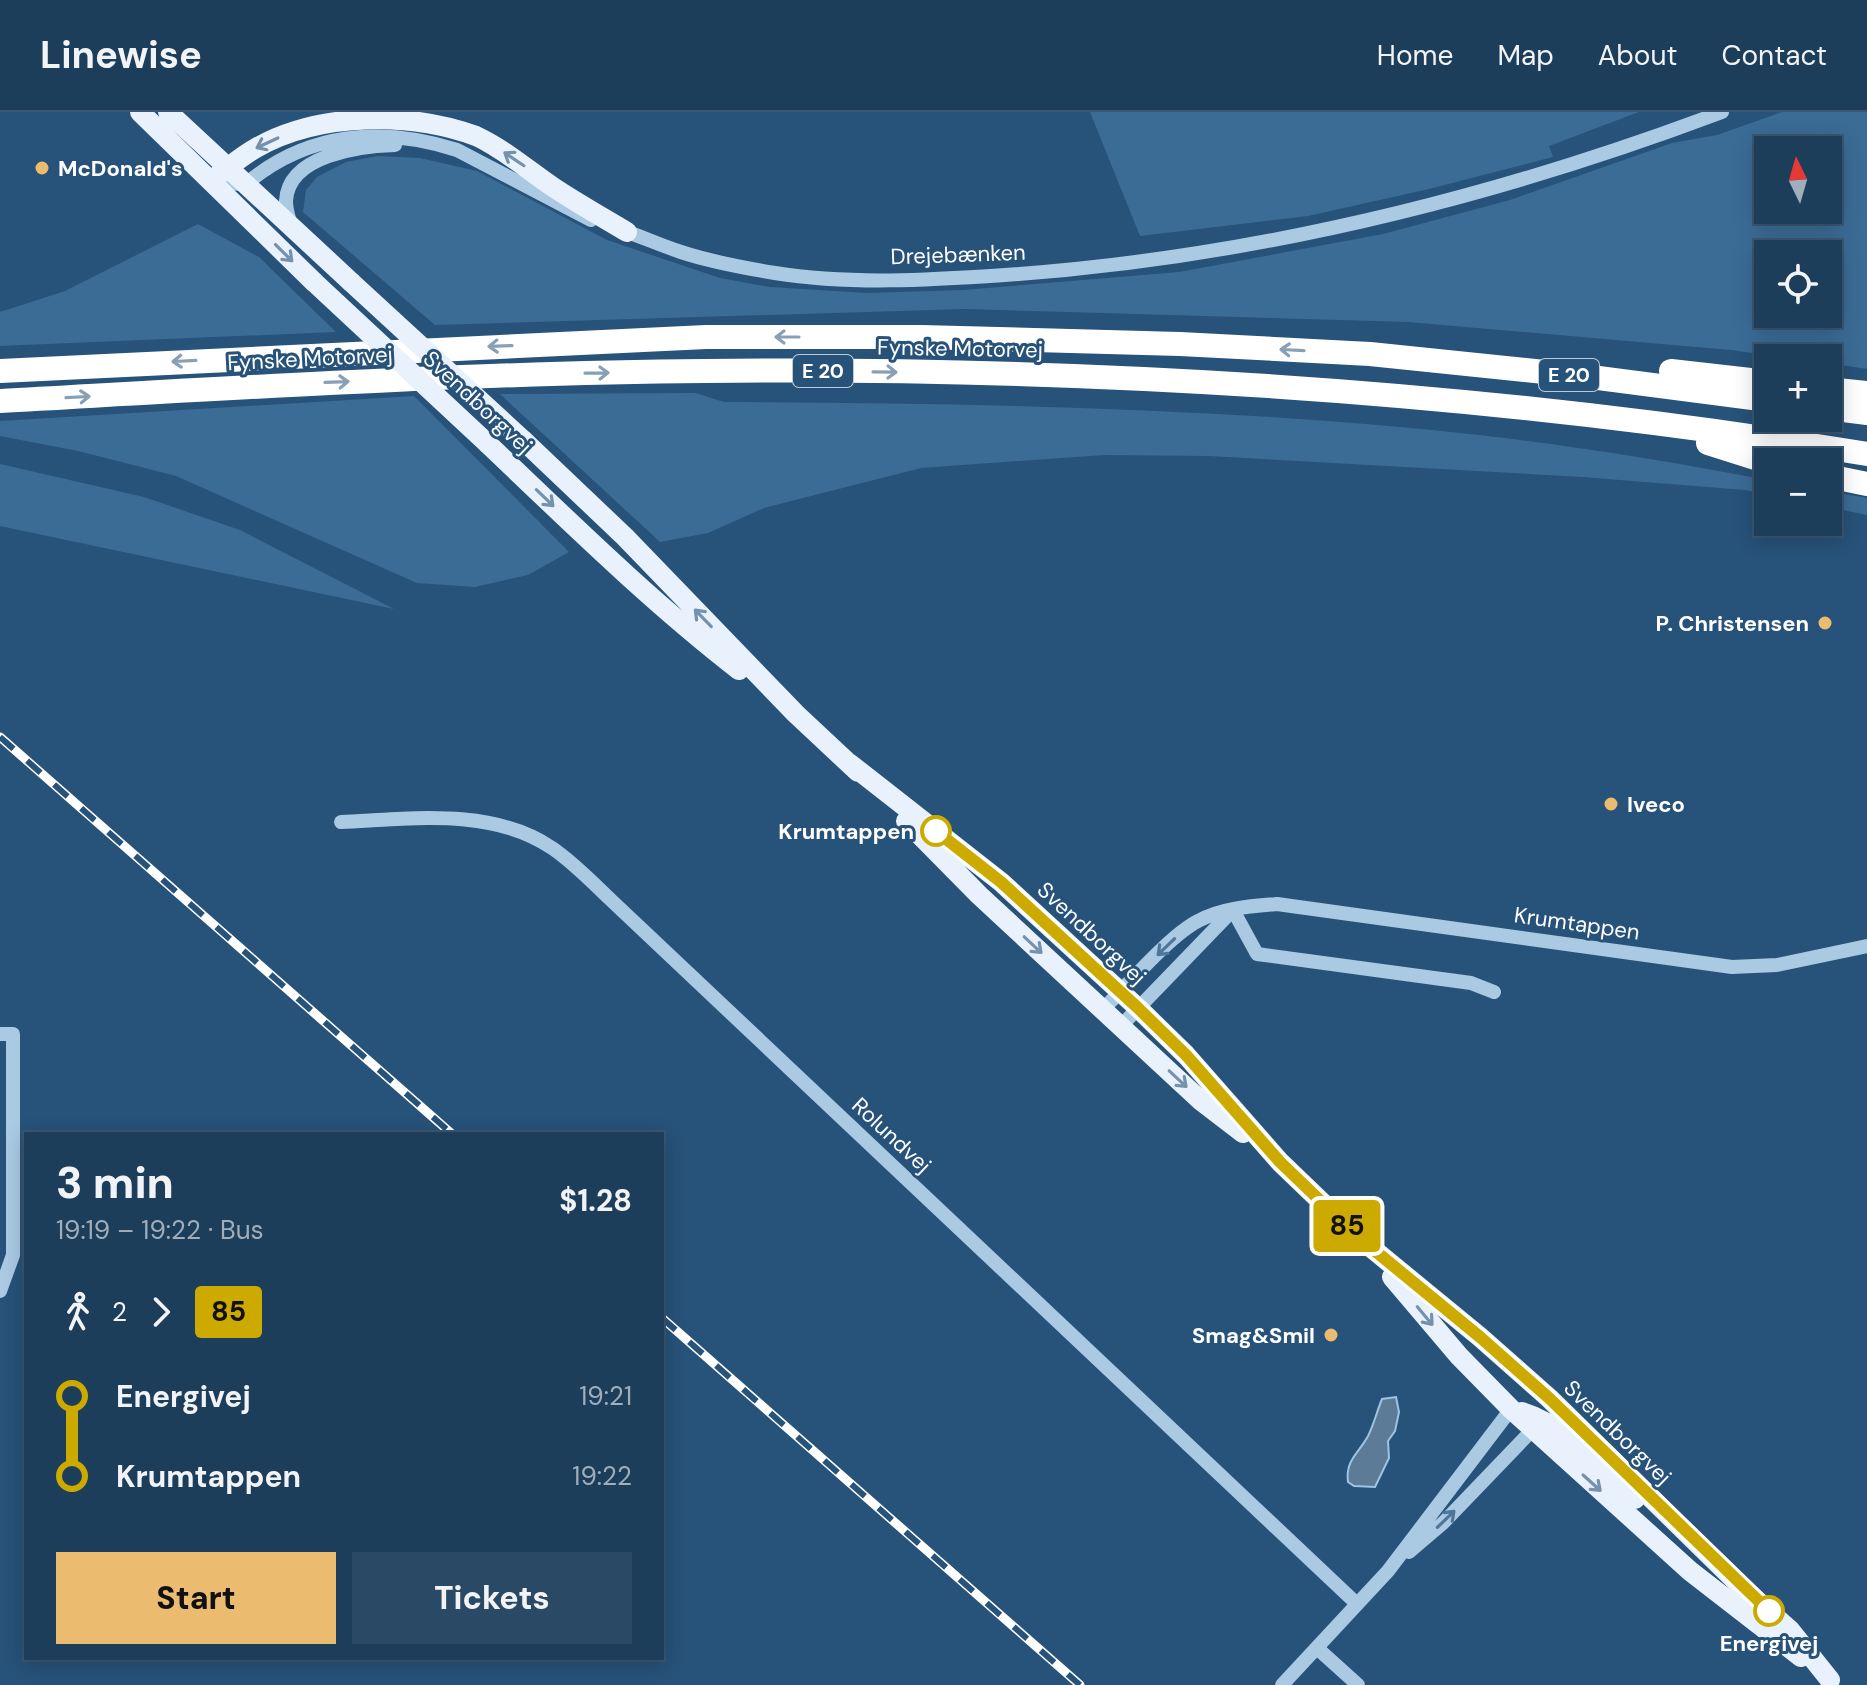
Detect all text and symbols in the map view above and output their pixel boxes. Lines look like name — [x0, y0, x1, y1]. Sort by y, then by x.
text: Linewise — [40, 30, 202, 80]
text: Home — [1377, 37, 1453, 74]
text: Map — [1497, 37, 1554, 74]
text: About — [1598, 37, 1677, 74]
text: Contact — [1721, 37, 1827, 74]
one-way arrow — [256, 136, 280, 151]
north arrow — [1754, 136, 1842, 224]
map controls — [1754, 136, 1842, 536]
one-way arrow — [504, 151, 526, 167]
place label: McDonald's — [58, 154, 183, 183]
marker: McDonald's — [33, 159, 51, 177]
street label: Drejebænken — [890, 238, 1026, 271]
button: locate — [1754, 240, 1842, 328]
one-way arrow — [274, 243, 293, 262]
one-way arrow — [774, 329, 801, 345]
street label: Fynske Motorvej — [877, 333, 1043, 364]
one-way arrow — [487, 338, 514, 353]
street label: Fynske Motorvej — [226, 340, 394, 377]
one-way arrow — [1279, 342, 1306, 357]
street label: Svendborgvej — [417, 344, 538, 460]
button: + — [1754, 344, 1842, 432]
one-way arrow — [171, 354, 198, 369]
road number: E 20 — [793, 355, 853, 387]
road number: E 20 — [1539, 359, 1599, 391]
one-way arrow — [871, 364, 898, 379]
one-way arrow — [583, 366, 610, 381]
one-way arrow — [323, 375, 350, 390]
one-way arrow — [64, 389, 91, 404]
button: − — [1754, 448, 1842, 536]
one-way arrow — [535, 488, 555, 507]
one-way arrow — [694, 608, 713, 628]
place label: P. Christensen — [1656, 609, 1809, 638]
marker: P. Christensen — [1816, 614, 1834, 632]
place label: Iveco — [1627, 790, 1685, 819]
marker: Iveco — [1602, 795, 1620, 813]
marker: Krumtappen — [921, 816, 951, 846]
place label: Krumtappen — [778, 817, 914, 846]
street label: Svendborgvej — [1031, 875, 1152, 991]
street label: Krumtappen — [1512, 900, 1642, 947]
one-way arrow — [1023, 936, 1043, 955]
one-way arrow — [1156, 938, 1176, 957]
one-way arrow — [1168, 1070, 1188, 1088]
street label: Rolundvej — [846, 1091, 937, 1179]
text: 3 min — [56, 1154, 174, 1212]
text: $1.28 — [559, 1181, 632, 1220]
line badge: 85 — [1311, 1200, 1383, 1252]
text: 85 — [1329, 1207, 1365, 1244]
text: 19:19 – 19:22 · Bus — [56, 1213, 264, 1247]
icon: walk — [56, 1290, 100, 1334]
icon: forward — [139, 1290, 183, 1334]
text: 85 — [211, 1293, 246, 1330]
text: 2 — [112, 1295, 127, 1329]
one-way arrow — [1416, 1306, 1434, 1326]
place label: Smag&Smil — [1192, 1321, 1315, 1350]
marker: Smag&Smil — [1322, 1326, 1340, 1344]
street label: Svendborgvej — [1558, 1374, 1678, 1491]
text: Energivej — [116, 1377, 251, 1416]
text: 19:21 — [579, 1379, 632, 1413]
text: Krumtappen — [116, 1457, 301, 1496]
text: 19:22 — [572, 1459, 632, 1493]
one-way arrow — [1582, 1474, 1602, 1492]
one-way arrow — [1436, 1510, 1456, 1529]
button: Start — [56, 1552, 336, 1644]
button: Tickets — [352, 1552, 632, 1644]
marker: Energivej — [1754, 1596, 1784, 1626]
place label: Energivej — [1720, 1629, 1818, 1658]

